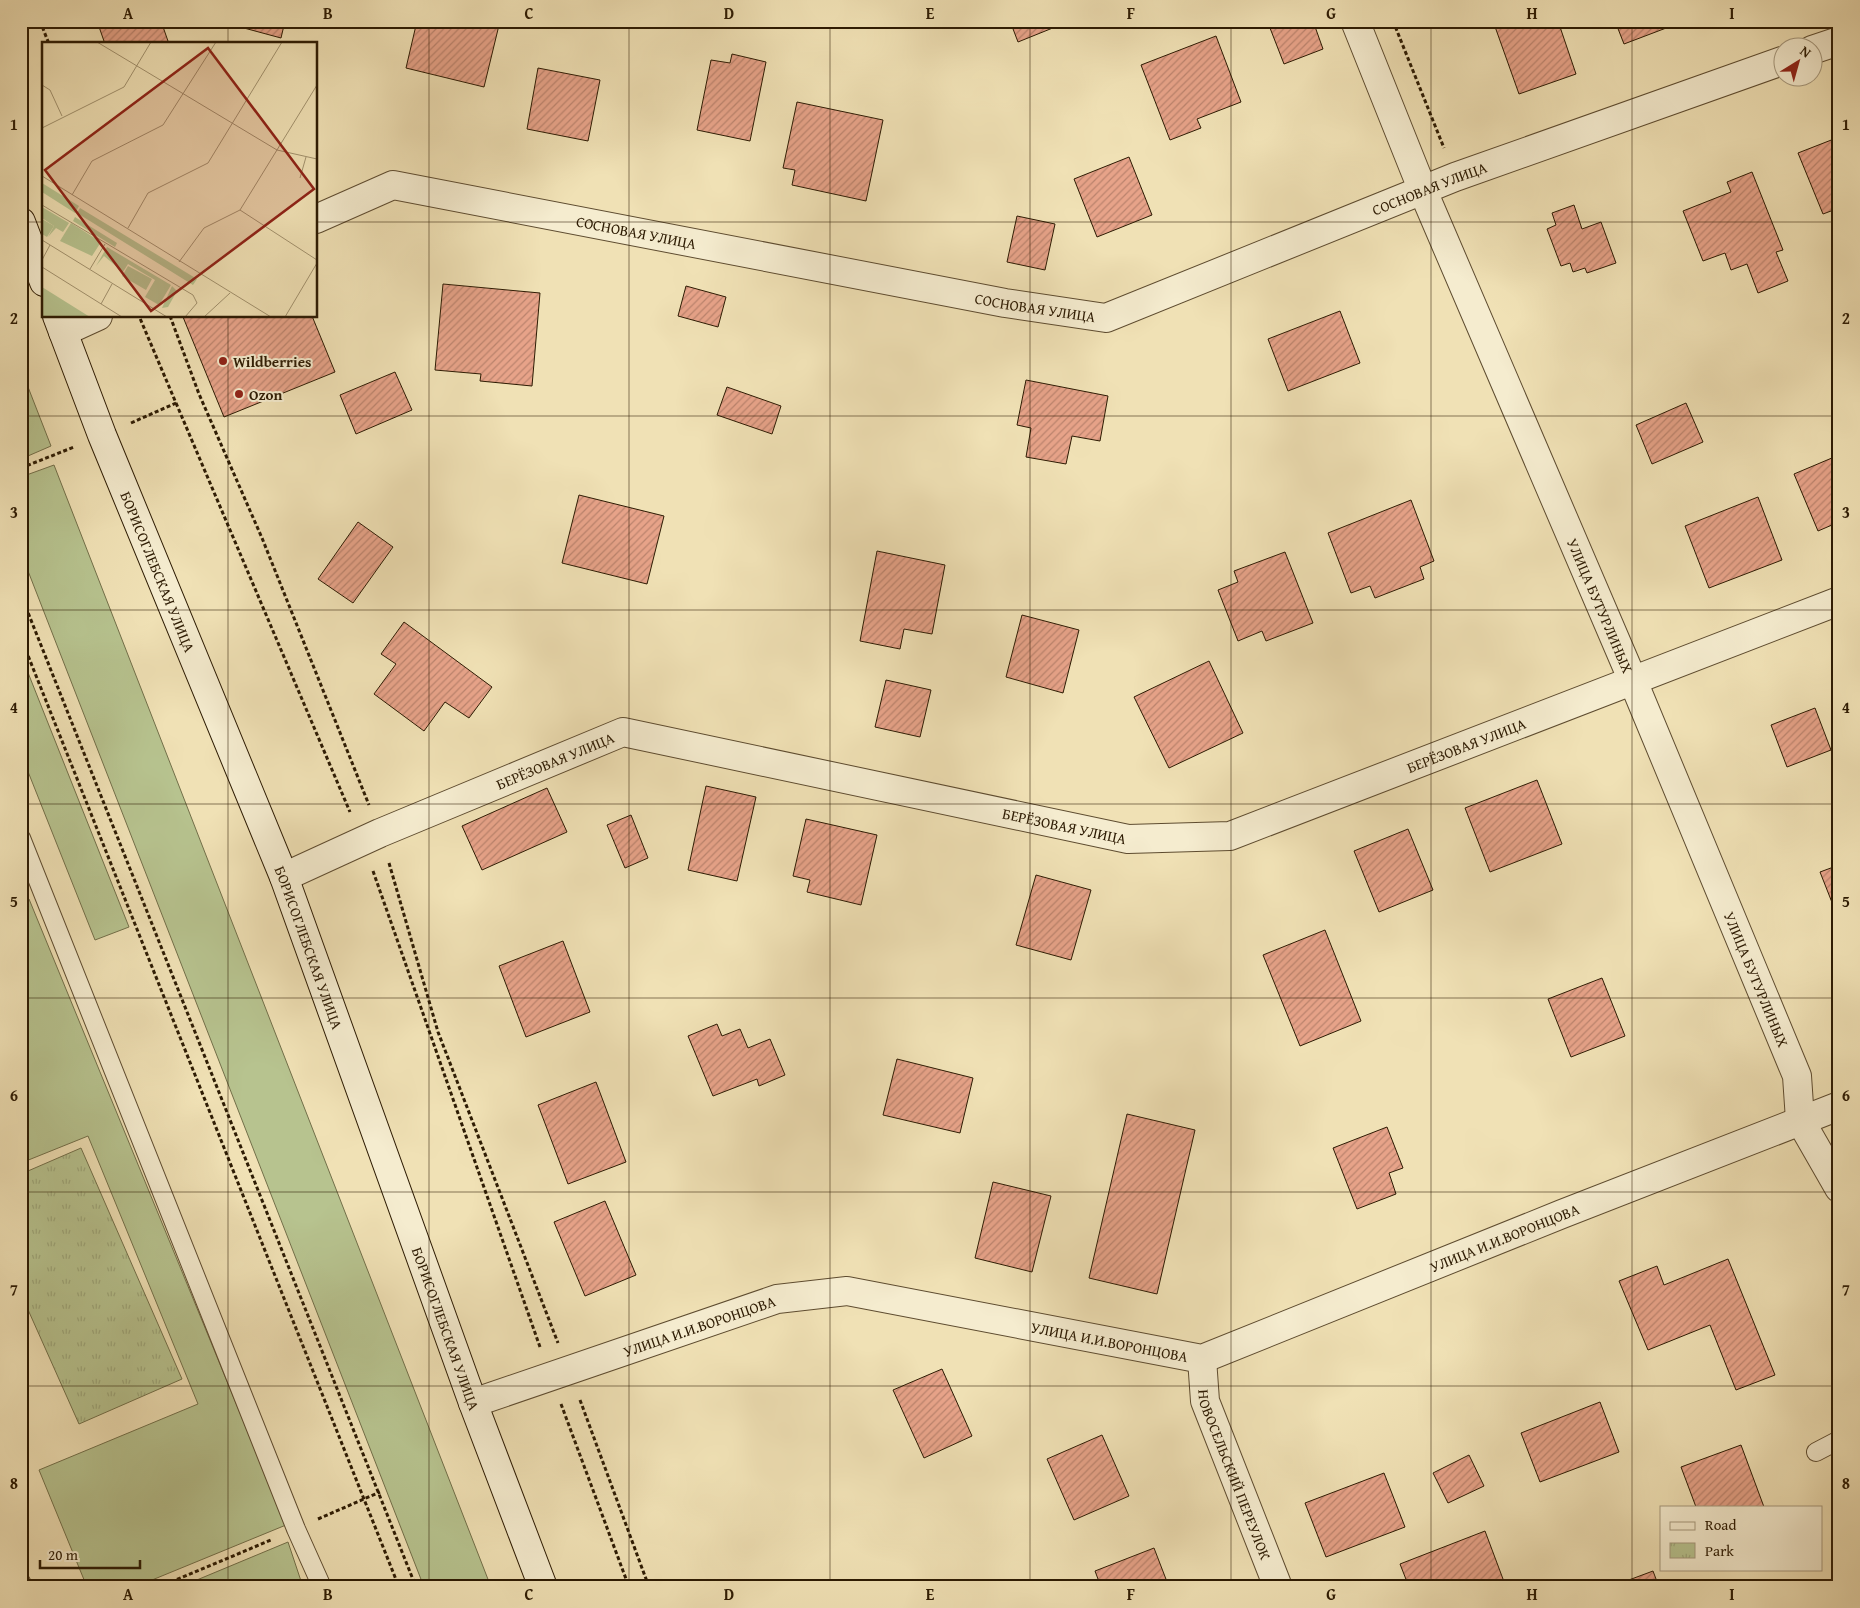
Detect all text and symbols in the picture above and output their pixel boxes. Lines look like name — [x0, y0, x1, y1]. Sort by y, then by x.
text: A — [123, 1, 134, 25]
text: B — [323, 1, 333, 25]
text: C — [524, 1, 534, 25]
text: D — [724, 1, 734, 25]
text: E — [926, 1, 935, 25]
text: F — [1127, 1, 1135, 25]
text: G — [1326, 1, 1336, 25]
text: H — [1526, 1, 1538, 25]
text: I — [1729, 1, 1735, 25]
north arrow — [1772, 38, 1822, 88]
text: N — [1796, 41, 1816, 63]
inset map — [42, 42, 318, 318]
text: 1 — [10, 112, 18, 136]
text: 1 — [1842, 112, 1850, 136]
street label: СОСНОВАЯ УЛИЦА — [1369, 156, 1490, 220]
street label: СОСНОВАЯ УЛИЦА — [575, 210, 698, 254]
street label: СОСНОВАЯ УЛИЦА — [973, 287, 1097, 327]
text: 2 — [10, 306, 18, 330]
text: 2 — [1842, 306, 1850, 330]
place label: Wildberries — [233, 351, 311, 372]
marker: Wildberries — [217, 355, 229, 367]
place label: Ozon — [249, 384, 283, 405]
marker: Ozon — [233, 388, 245, 400]
street label: БОРИСОГЛЕБСКАЯ УЛИЦА — [116, 488, 201, 655]
text: 3 — [10, 500, 18, 524]
text: 3 — [1842, 500, 1850, 524]
street label: УЛИЦА БУТУРЛИНЫХ — [1562, 535, 1639, 677]
text: 4 — [10, 695, 18, 719]
text: 4 — [1842, 695, 1850, 719]
street label: БЕРЁЗОВАЯ УЛИЦА — [1403, 712, 1529, 777]
street label: БЕРЁЗОВАЯ УЛИЦА — [493, 726, 617, 794]
street label: БЕРЁЗОВАЯ УЛИЦА — [1001, 802, 1128, 849]
street label: БОРИСОГЛЕБСКАЯ УЛИЦА — [270, 863, 348, 1032]
text: 5 — [10, 889, 18, 913]
text: 5 — [1842, 889, 1850, 913]
street label: УЛИЦА БУТУРЛИНЫХ — [1719, 908, 1794, 1051]
text: 6 — [10, 1083, 18, 1107]
text: 6 — [1842, 1083, 1850, 1107]
street label: УЛИЦА И.И.ВОРОНЦОВА — [1426, 1198, 1582, 1277]
street label: БОРИСОГЛЕБСКАЯ УЛИЦА — [407, 1244, 485, 1413]
text: 7 — [10, 1277, 18, 1301]
text: 7 — [1842, 1277, 1850, 1301]
street label: УЛИЦА И.И.ВОРОНЦОВА — [620, 1290, 778, 1361]
street label: УЛИЦА И.И.ВОРОНЦОВА — [1029, 1316, 1190, 1367]
street label: НОВОСЕЛЬСКИЙ ПЕРЕУЛОК — [1194, 1389, 1277, 1563]
text: 8 — [10, 1471, 18, 1495]
text: 8 — [1842, 1471, 1850, 1495]
legend — [1660, 1506, 1822, 1570]
text: Road — [1705, 1514, 1736, 1535]
scale bar — [40, 1538, 140, 1570]
text: Park — [1705, 1540, 1734, 1561]
text: 20 m — [48, 1544, 79, 1565]
text: A — [123, 1582, 134, 1606]
text: B — [323, 1582, 333, 1606]
text: C — [524, 1582, 534, 1606]
text: D — [724, 1582, 734, 1606]
text: E — [926, 1582, 935, 1606]
text: F — [1127, 1582, 1135, 1606]
text: G — [1326, 1582, 1336, 1606]
text: H — [1526, 1582, 1538, 1606]
text: I — [1729, 1582, 1735, 1606]

